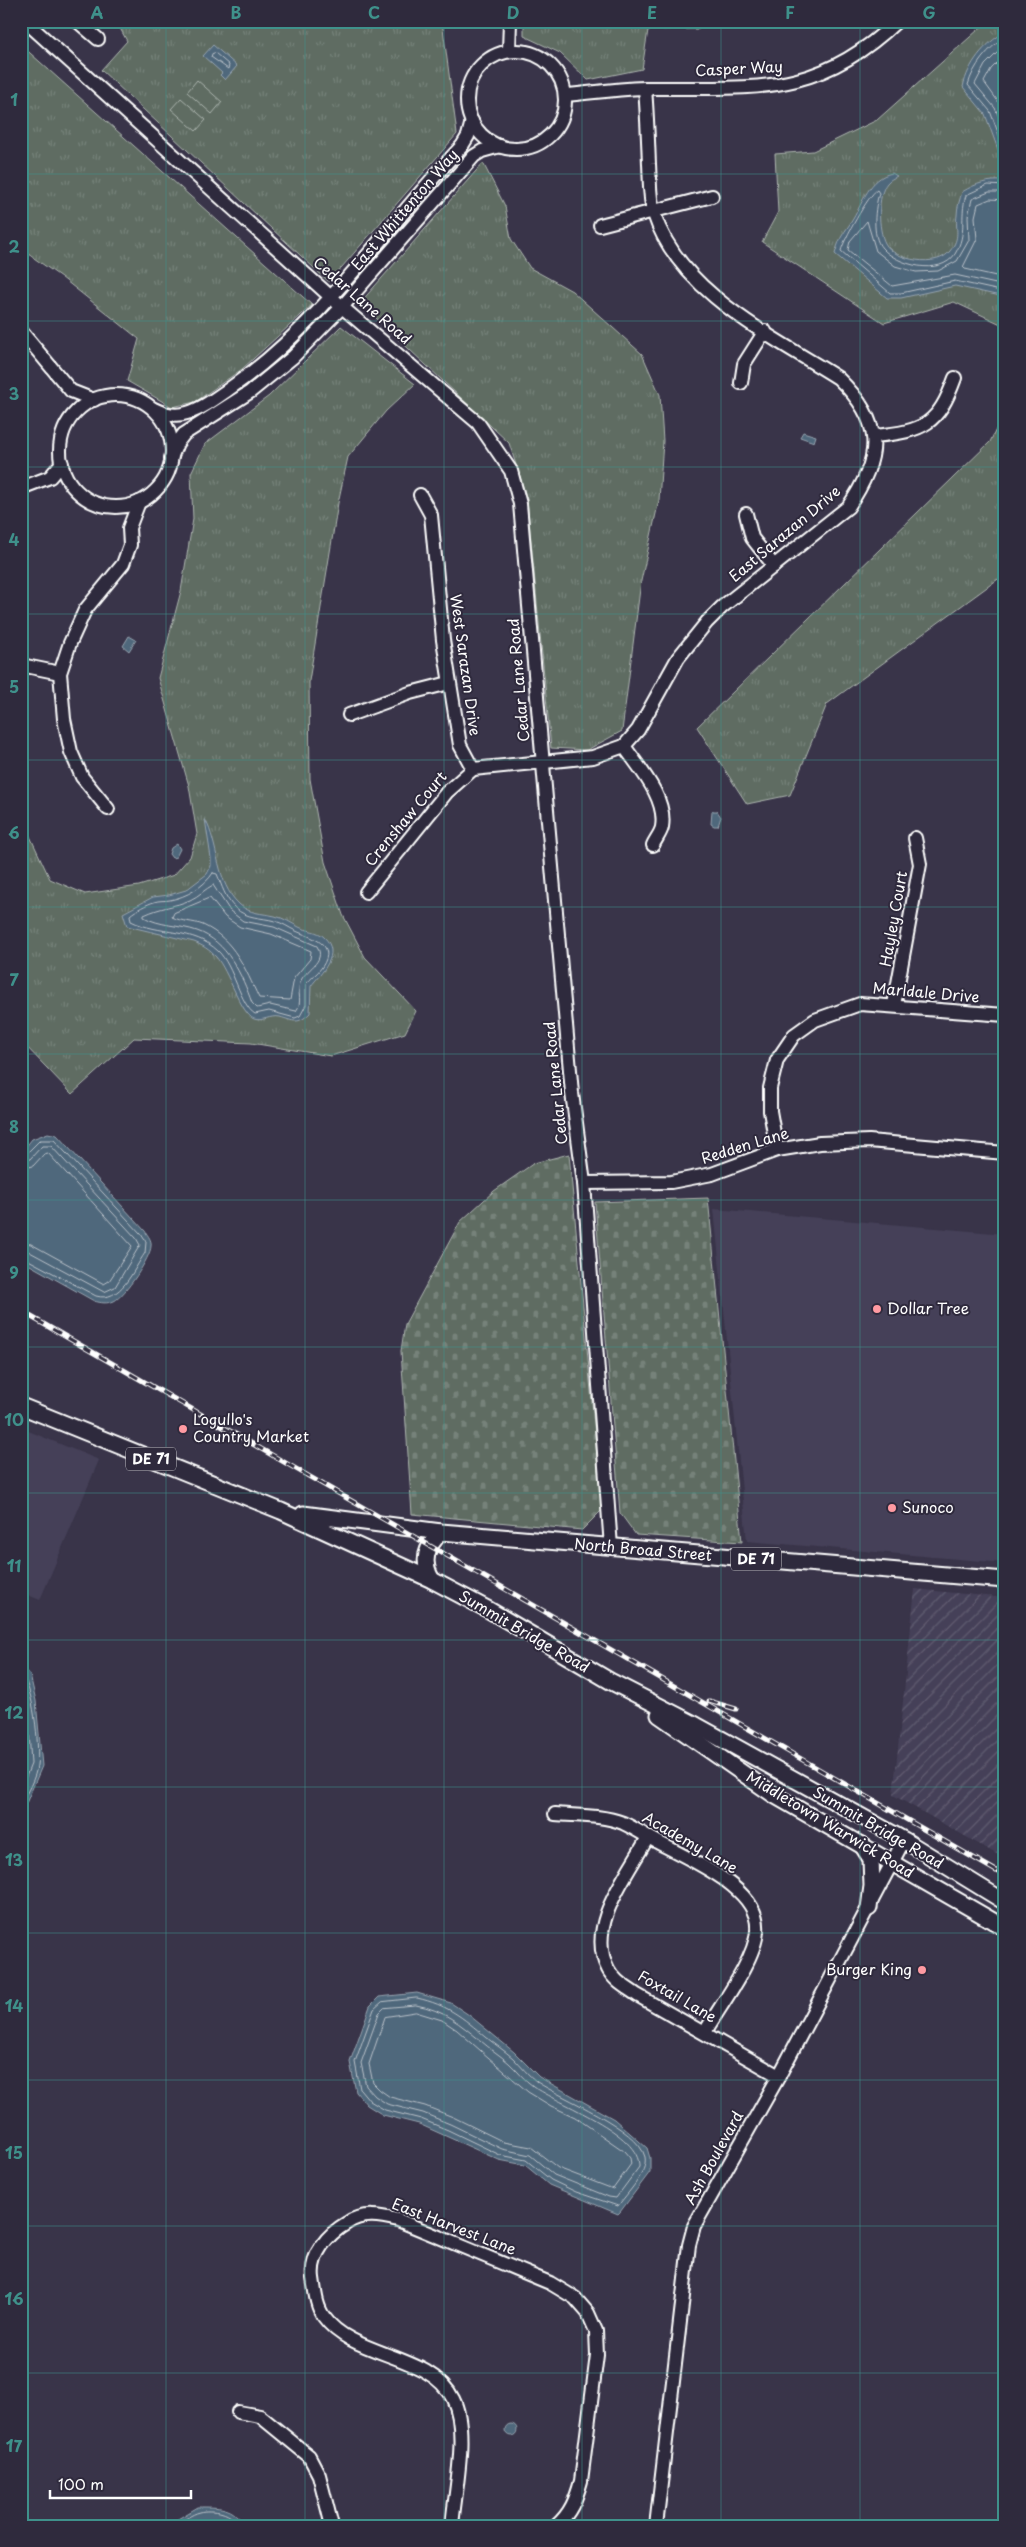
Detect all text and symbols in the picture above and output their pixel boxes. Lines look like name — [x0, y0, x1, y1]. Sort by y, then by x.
text: A — [91, 0, 104, 24]
text: B — [231, 0, 242, 24]
text: C — [368, 0, 380, 24]
text: D — [507, 0, 519, 24]
text: E — [647, 0, 657, 24]
text: F — [785, 0, 795, 24]
text: G — [922, 0, 936, 24]
street label: Casper Way — [695, 54, 783, 81]
text: 1 — [10, 87, 18, 111]
street label: East Whittenton Way — [345, 143, 463, 275]
text: 2 — [8, 234, 20, 258]
street label: Cedar Lane Road — [309, 251, 417, 349]
text: 3 — [9, 381, 19, 405]
street label: East Sarazan Drive — [723, 479, 845, 587]
text: 4 — [9, 527, 20, 551]
street label: West Sarazan Drive — [445, 593, 488, 737]
street label: Cedar Lane Road — [501, 617, 534, 743]
text: 5 — [9, 674, 19, 698]
street label: Crenshaw Court — [358, 765, 452, 871]
text: 6 — [8, 820, 20, 844]
street label: Hayley Court — [873, 869, 912, 968]
text: 7 — [9, 967, 19, 991]
street label: Marldale Drive — [872, 975, 980, 1008]
street label: Cedar Lane Road — [537, 1020, 572, 1146]
text: 8 — [9, 1114, 19, 1138]
street label: Redden Lane — [698, 1120, 791, 1169]
text: 9 — [9, 1260, 19, 1284]
place label: Dollar Tree — [887, 1296, 969, 1319]
marker: Dollar Tree — [871, 1303, 883, 1315]
text: 10 — [4, 1407, 24, 1431]
place label: Logullo's Country Market — [193, 1407, 309, 1447]
marker: Logullo's Country Market — [177, 1423, 189, 1435]
road number: DE 71 — [126, 1448, 176, 1470]
place label: Sunoco — [902, 1495, 954, 1518]
marker: Sunoco — [886, 1502, 898, 1514]
street label: North Broad Street — [573, 1531, 713, 1566]
road number: DE 71 — [731, 1548, 781, 1570]
text: 11 — [7, 1553, 21, 1577]
street label: Summit Bridge Road — [455, 1584, 595, 1678]
text: 12 — [5, 1700, 23, 1724]
street label: Middletown Warwick Road — [743, 1764, 919, 1883]
street label: Summit Bridge Road — [809, 1780, 949, 1874]
street label: Academy Lane — [639, 1805, 743, 1878]
text: 13 — [5, 1847, 23, 1871]
place label: Burger King — [826, 1957, 912, 1980]
street label: Foxtail Lane — [634, 1964, 722, 2028]
marker: Burger King — [916, 1964, 928, 1976]
text: 14 — [5, 1993, 23, 2017]
street label: Ash Boulevard — [677, 2106, 748, 2208]
text: 15 — [5, 2140, 23, 2164]
street label: East Harvest Lane — [389, 2191, 520, 2260]
text: 16 — [5, 2286, 23, 2310]
text: 17 — [6, 2433, 23, 2457]
scale bar — [50, 2467, 191, 2499]
text: 100 m — [58, 2472, 104, 2495]

